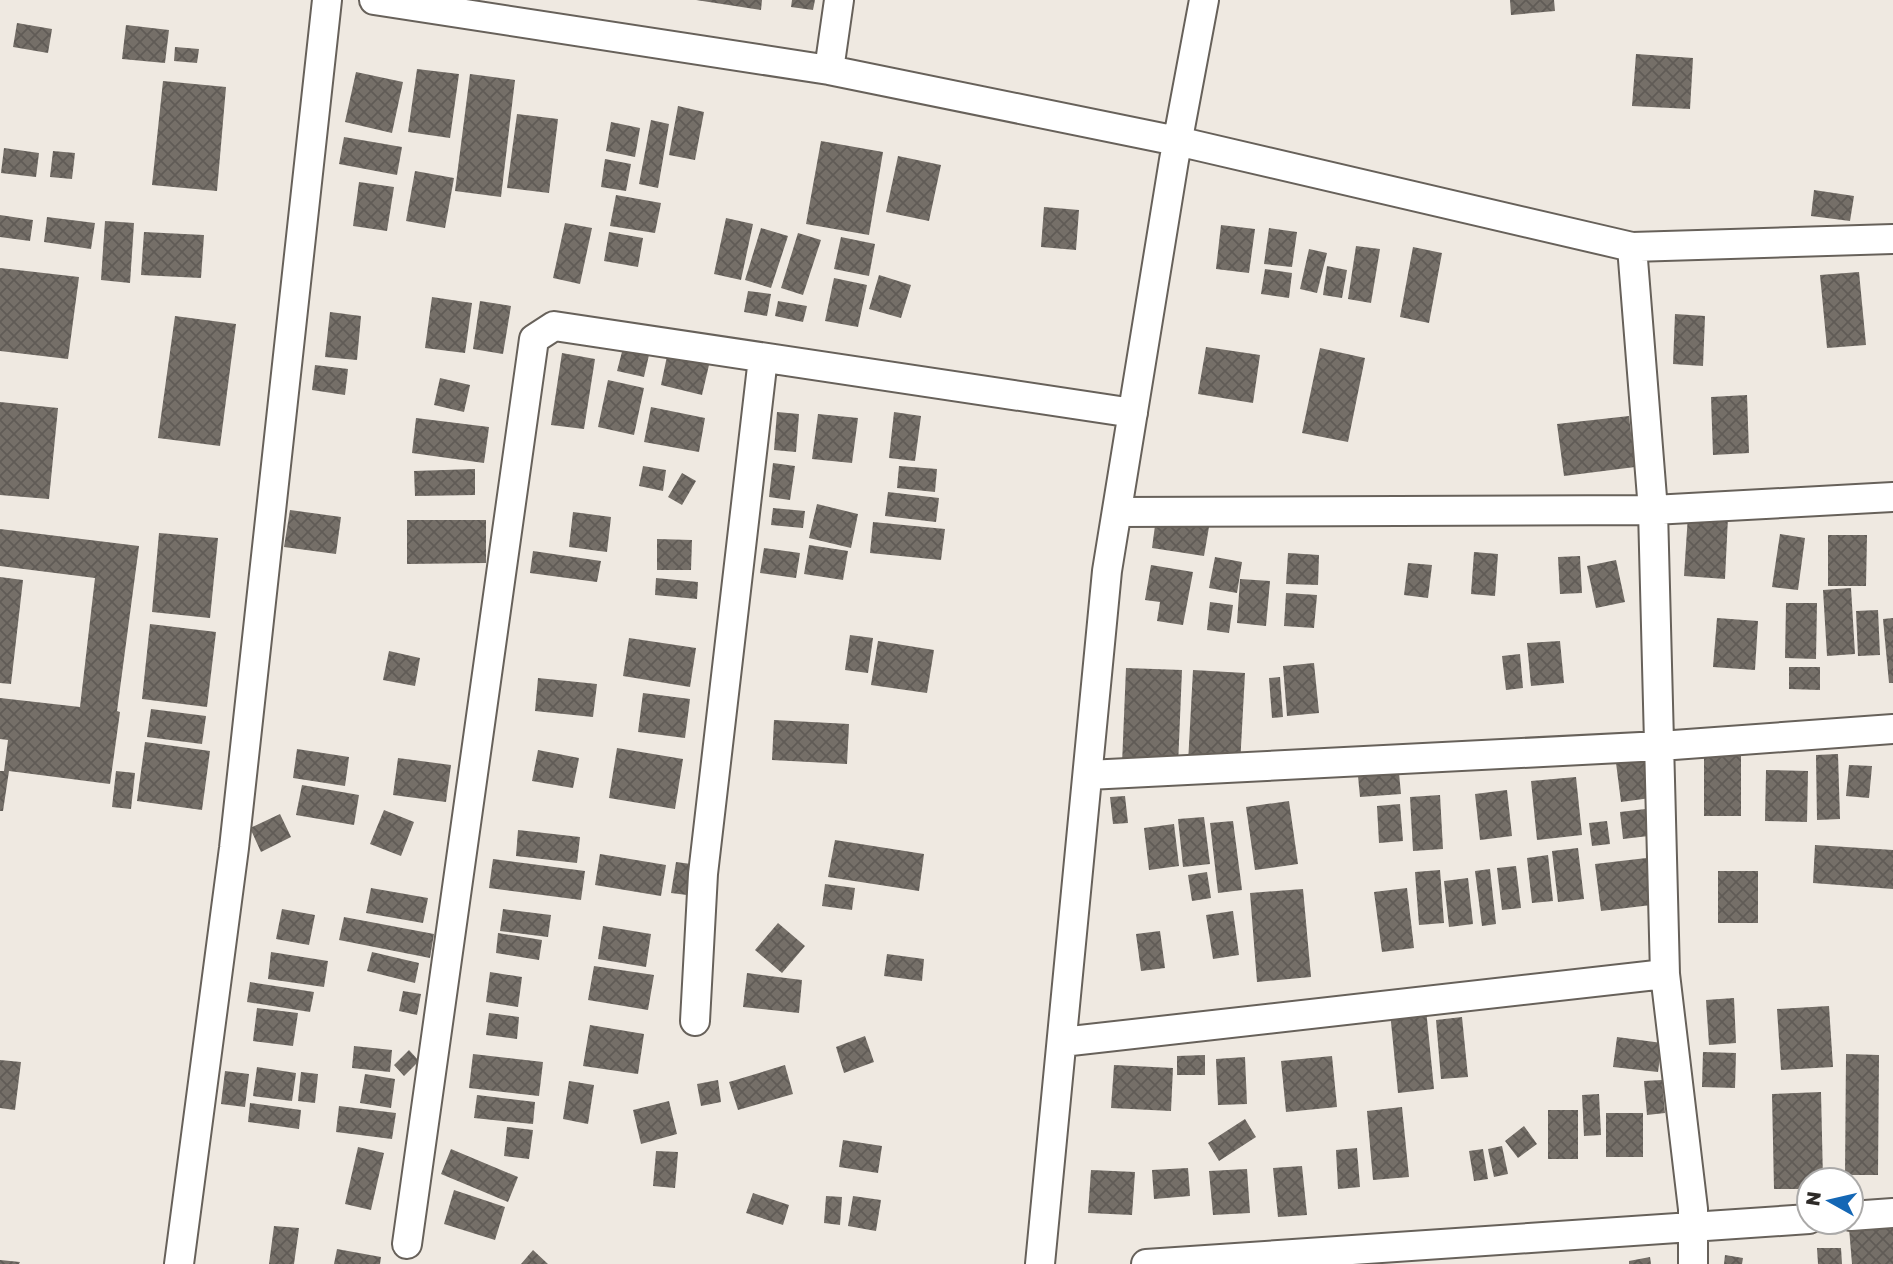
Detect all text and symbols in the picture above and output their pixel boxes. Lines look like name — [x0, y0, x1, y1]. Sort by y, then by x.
north arrow — [1795, 1166, 1865, 1236]
text: N — [1800, 1190, 1825, 1207]

